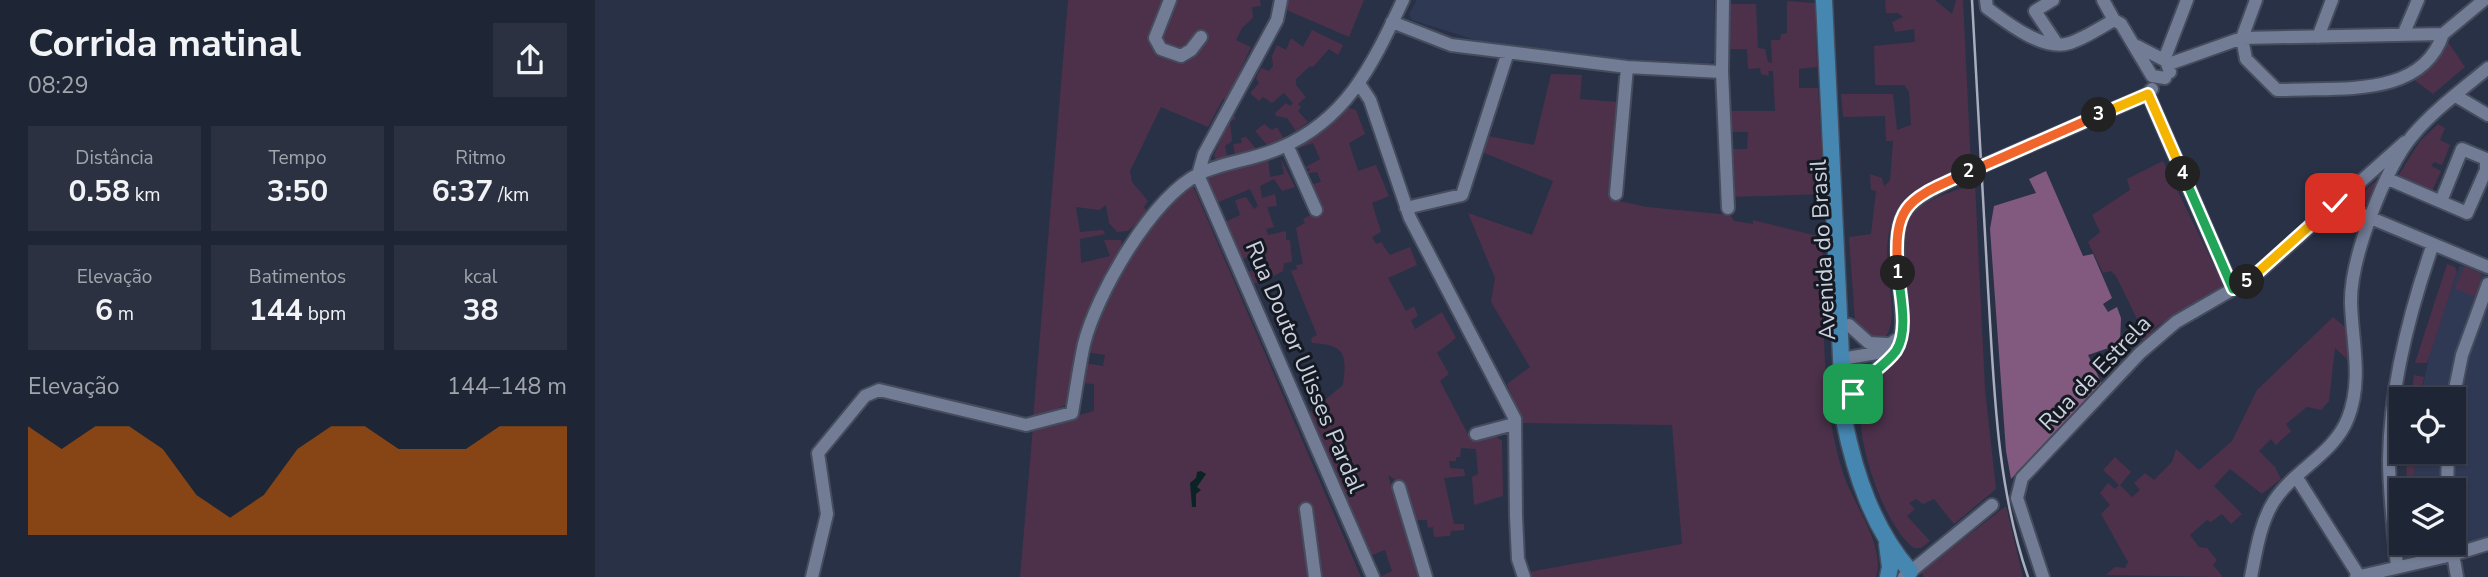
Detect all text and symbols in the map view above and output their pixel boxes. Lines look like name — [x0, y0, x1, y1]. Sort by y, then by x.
text: Corrida matinal — [28, 18, 301, 69]
button: share — [493, 23, 567, 97]
text: 08:29 — [28, 70, 88, 101]
pin: 3 — [2081, 97, 2117, 132]
text: 3 — [2093, 101, 2104, 127]
text: Distância — [75, 145, 154, 171]
text: Tempo — [269, 145, 327, 171]
text: Ritmo — [455, 145, 506, 171]
pin: 2 — [1951, 154, 1987, 190]
pin: 4 — [2165, 156, 2201, 192]
text: 2 — [1963, 158, 1974, 184]
street label: Avenida do Brasil — [1803, 159, 1843, 341]
text: 4 — [2177, 160, 2188, 186]
text: 0.58 — [68, 171, 130, 212]
text: 3:50 — [267, 171, 328, 212]
text: 6:37 — [432, 171, 493, 212]
pin — [2305, 173, 2365, 233]
text: km — [130, 182, 161, 208]
text: /km — [493, 182, 529, 208]
icon: check — [2316, 184, 2354, 222]
street label: Rua Doutor Ulisses Pardal — [1238, 236, 1372, 498]
pin: 1 — [1881, 256, 1915, 290]
text: 1 — [1892, 259, 1903, 285]
text: Elevação — [77, 264, 152, 290]
text: Batimentos — [249, 264, 346, 290]
text: kcal — [464, 264, 497, 290]
pin: 5 — [2229, 264, 2265, 300]
text: 5 — [2241, 268, 2252, 294]
text: 6 — [95, 290, 113, 331]
text: 144 — [249, 290, 303, 331]
text: 38 — [463, 290, 499, 331]
text: m — [113, 301, 134, 327]
text: bpm — [303, 301, 346, 327]
street label: Rua da Estrela — [2032, 308, 2158, 438]
pin — [1823, 364, 1883, 424]
text: Elevação — [28, 371, 120, 402]
text: 144–148 m — [447, 371, 567, 402]
icon: arrive — [1834, 375, 1872, 413]
map controls — [2389, 387, 2466, 555]
button: locate — [2389, 387, 2466, 464]
button: layers — [2389, 478, 2466, 555]

